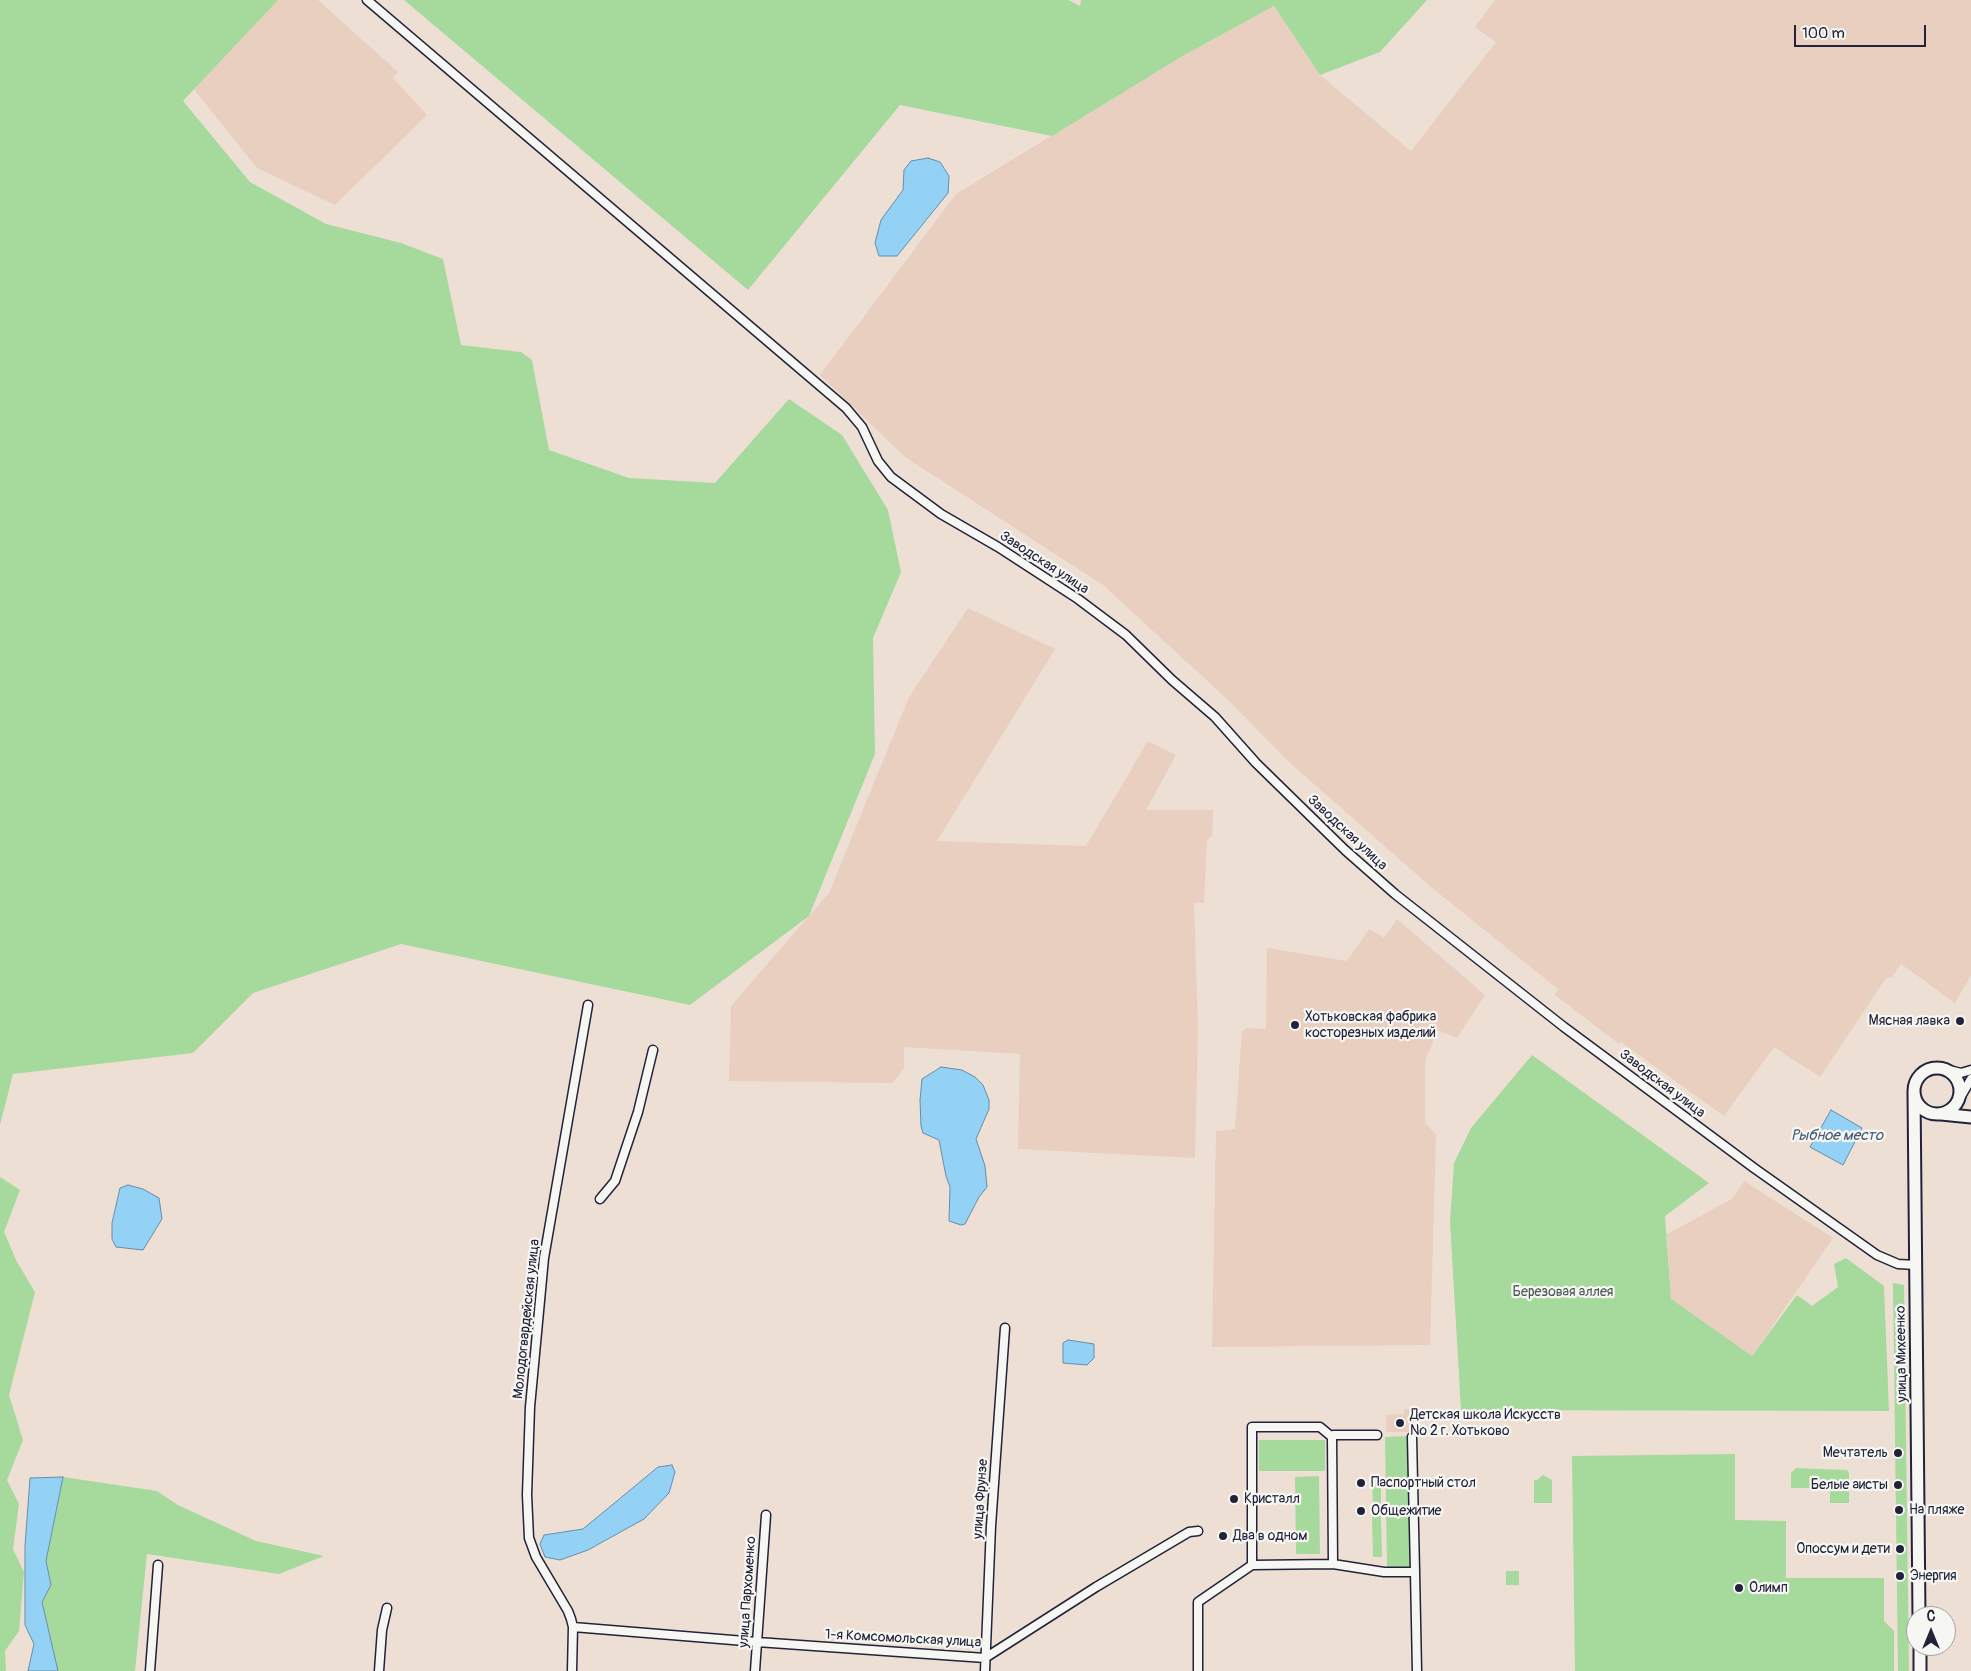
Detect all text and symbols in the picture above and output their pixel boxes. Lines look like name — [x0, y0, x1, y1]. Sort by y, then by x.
scale bar — [1796, 15, 1928, 47]
text: 100 m — [1802, 24, 1845, 43]
street label: Заводская улица — [996, 528, 1092, 598]
street label: Заводская улица — [1304, 792, 1390, 874]
place label: Хотьковская фабрика косторезных изделий — [1305, 1009, 1436, 1042]
place label: Мясная лавка — [1869, 1013, 1950, 1029]
marker: Мясная лавка — [1954, 1015, 1966, 1027]
marker: Хотьковская фабрика косторезных изделий — [1289, 1019, 1301, 1031]
street label: Заводская улица — [1616, 1046, 1708, 1122]
water label: Рыбное место — [1791, 1127, 1883, 1145]
street label: Молодогвардейская улица — [510, 1238, 544, 1400]
park label: Березовая аллея — [1513, 1284, 1613, 1300]
street label: улица Михеенко — [1893, 1305, 1911, 1403]
place label: Детская школа Искусств № 2 г. Хотьково — [1410, 1407, 1561, 1440]
marker: Детская школа Искусств № 2 г. Хотьково — [1394, 1417, 1406, 1429]
place label: Мечтатель — [1823, 1445, 1888, 1461]
marker: Мечтатель — [1892, 1447, 1904, 1459]
street label: улица Фрунзе — [970, 1458, 992, 1540]
place label: Паспортный стол — [1371, 1475, 1476, 1491]
marker: Паспортный стол — [1355, 1477, 1367, 1489]
place label: Белые аисты — [1811, 1477, 1888, 1493]
marker: Белые аисты — [1892, 1479, 1904, 1491]
place label: Кристалл — [1244, 1491, 1300, 1507]
marker: Кристалл — [1228, 1493, 1240, 1505]
place label: На пляже — [1909, 1502, 1964, 1518]
place label: Общежитие — [1371, 1503, 1441, 1519]
marker: На пляже — [1893, 1504, 1905, 1516]
marker: Общежитие — [1355, 1505, 1367, 1517]
place label: Два в одном — [1233, 1528, 1307, 1544]
marker: Два в одном — [1217, 1530, 1229, 1542]
street label: улица Пархоменко — [736, 1536, 760, 1648]
place label: Опоссум и дети — [1796, 1541, 1890, 1557]
marker: Опоссум и дети — [1894, 1543, 1906, 1555]
place label: Энергия — [1910, 1568, 1956, 1584]
marker: Энергия — [1894, 1570, 1906, 1582]
place label: Олимп — [1749, 1580, 1788, 1596]
marker: Олимп — [1733, 1582, 1745, 1594]
north arrow — [1906, 1606, 1956, 1656]
text: С — [1927, 1608, 1935, 1625]
street label: 1-я Комсомольская улица — [824, 1627, 982, 1651]

